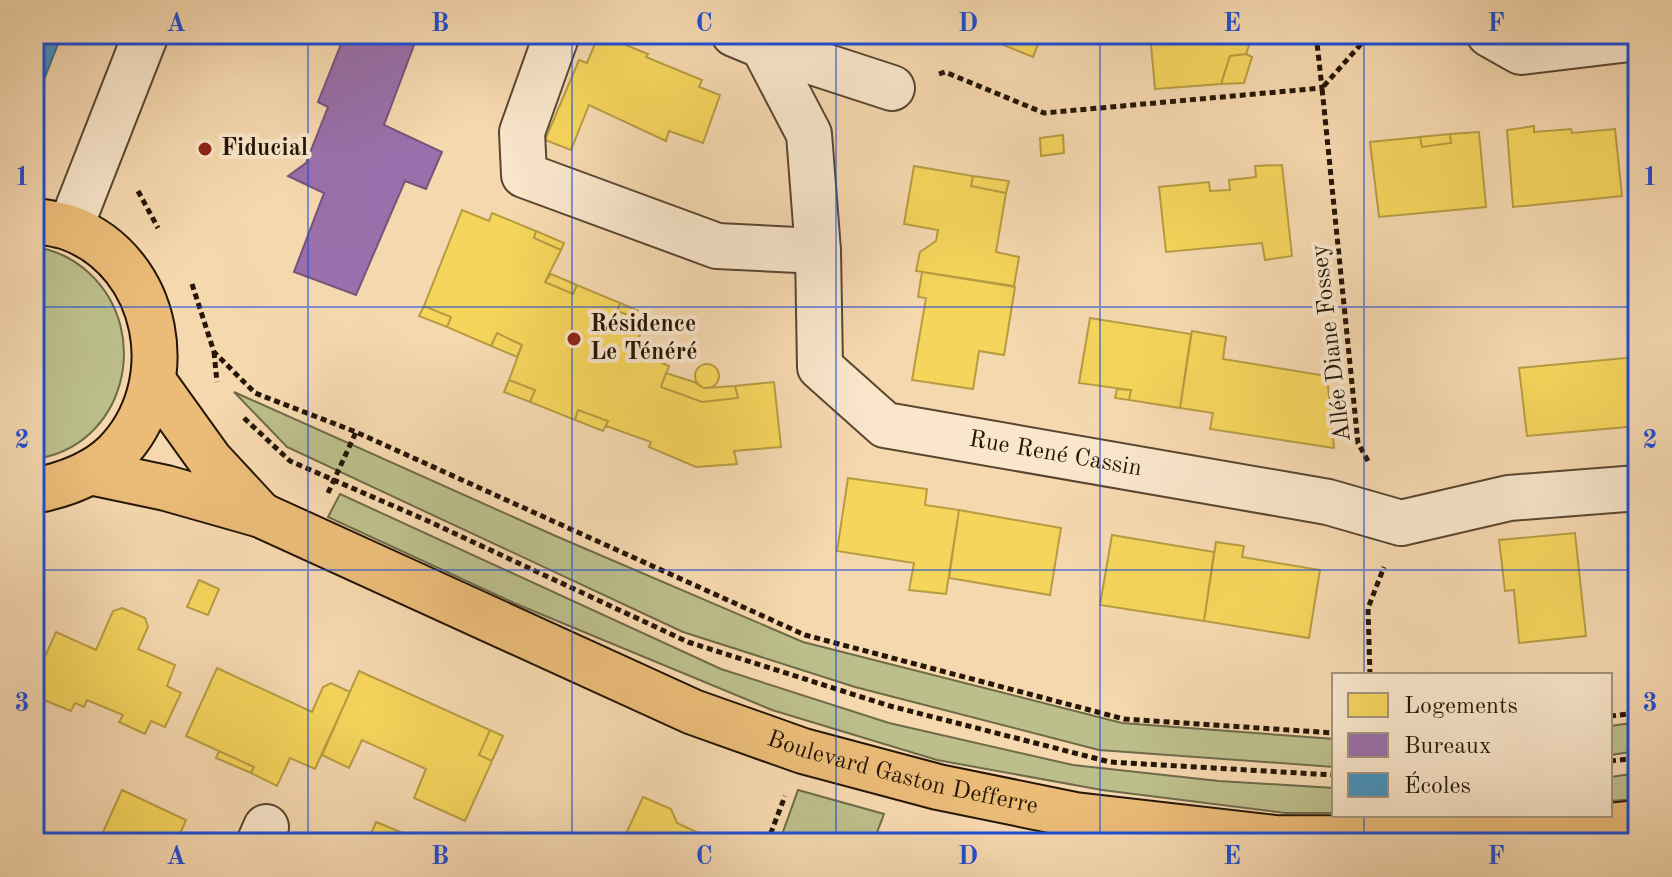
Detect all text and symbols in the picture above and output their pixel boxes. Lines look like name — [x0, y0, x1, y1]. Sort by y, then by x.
text: A — [166, 11, 186, 37]
text: B — [431, 11, 449, 37]
text: C — [695, 11, 713, 37]
text: D — [958, 11, 978, 37]
text: E — [1223, 11, 1241, 37]
text: F — [1487, 11, 1505, 37]
place label: Fiducial — [221, 137, 308, 161]
marker: Fiducial — [196, 140, 214, 158]
text: 1 — [14, 165, 30, 191]
text: 1 — [1642, 165, 1658, 191]
street label: Allée Diane Fossey — [1308, 243, 1356, 443]
place label: Résidence Le Ténéré — [590, 313, 698, 365]
marker: Résidence Le Ténéré — [565, 330, 583, 348]
text: 2 — [14, 428, 30, 454]
street label: Rue René Cassin — [967, 428, 1144, 481]
text: 2 — [1642, 428, 1658, 454]
legend — [1332, 673, 1612, 817]
text: 3 — [14, 691, 30, 717]
text: 3 — [1642, 691, 1658, 717]
text: Logements — [1404, 695, 1518, 719]
street label: Boulevard Gaston Defferre — [764, 727, 1040, 819]
text: Bureaux — [1404, 735, 1491, 759]
text: Écoles — [1404, 771, 1471, 799]
text: A — [166, 844, 186, 870]
text: B — [431, 844, 449, 870]
text: C — [695, 844, 713, 870]
text: D — [958, 844, 978, 870]
text: E — [1223, 844, 1241, 870]
text: F — [1487, 844, 1505, 870]

